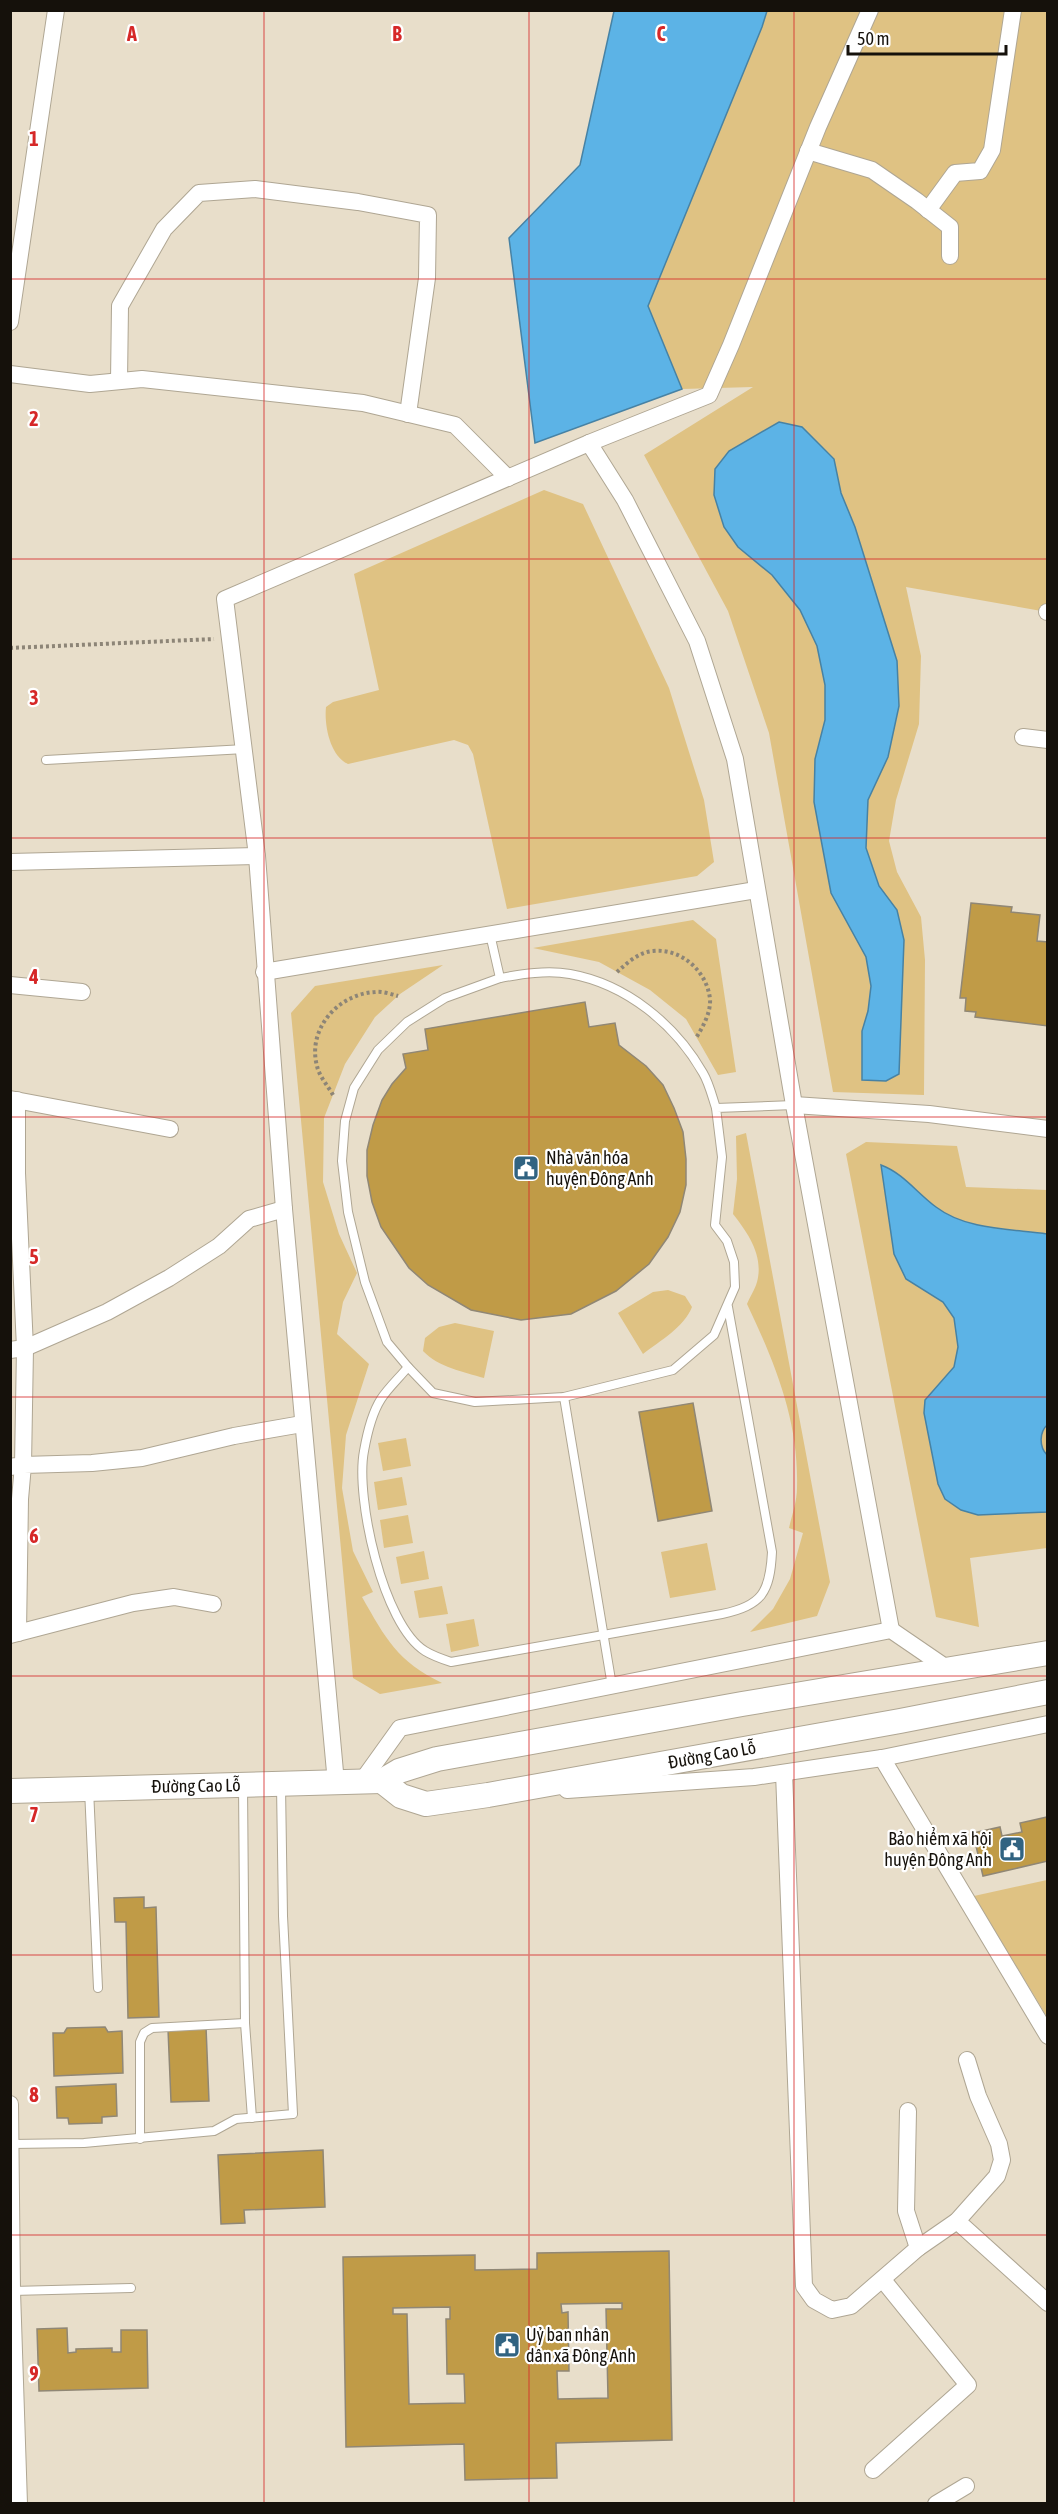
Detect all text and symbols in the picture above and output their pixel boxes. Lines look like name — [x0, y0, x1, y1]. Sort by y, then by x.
scale bar — [848, 18, 1006, 56]
text: A — [126, 22, 137, 45]
text: B — [392, 22, 402, 45]
text: C — [657, 22, 666, 45]
text: 50 m — [857, 28, 889, 49]
text: 1 — [29, 127, 39, 150]
text: 2 — [29, 407, 39, 430]
text: 3 — [29, 686, 39, 709]
text: 4 — [28, 965, 39, 988]
place label: Nhà văn hóa huyện Đông Anh — [546, 1147, 654, 1189]
public building icon: Nhà văn hóa huyện Đông Anh — [511, 1153, 541, 1183]
text: 5 — [29, 1245, 39, 1268]
text: 6 — [29, 1524, 39, 1547]
street label: Đường Cao Lỗ — [666, 1736, 758, 1773]
street label: Đường Cao Lỗ — [151, 1774, 241, 1797]
text: 7 — [29, 1803, 39, 1826]
place label: Bảo hiểm xã hội huyện Đông Anh — [884, 1827, 992, 1870]
public building icon: Bảo hiểm xã hội huyện Đông Anh — [997, 1834, 1027, 1864]
text: 8 — [29, 2083, 39, 2106]
place label: Uỷ ban nhân dân xã Đông Anh — [526, 2324, 636, 2366]
public building icon: Uỷ ban nhân dân xã Đông Anh — [492, 2330, 522, 2360]
text: 9 — [29, 2362, 39, 2385]

